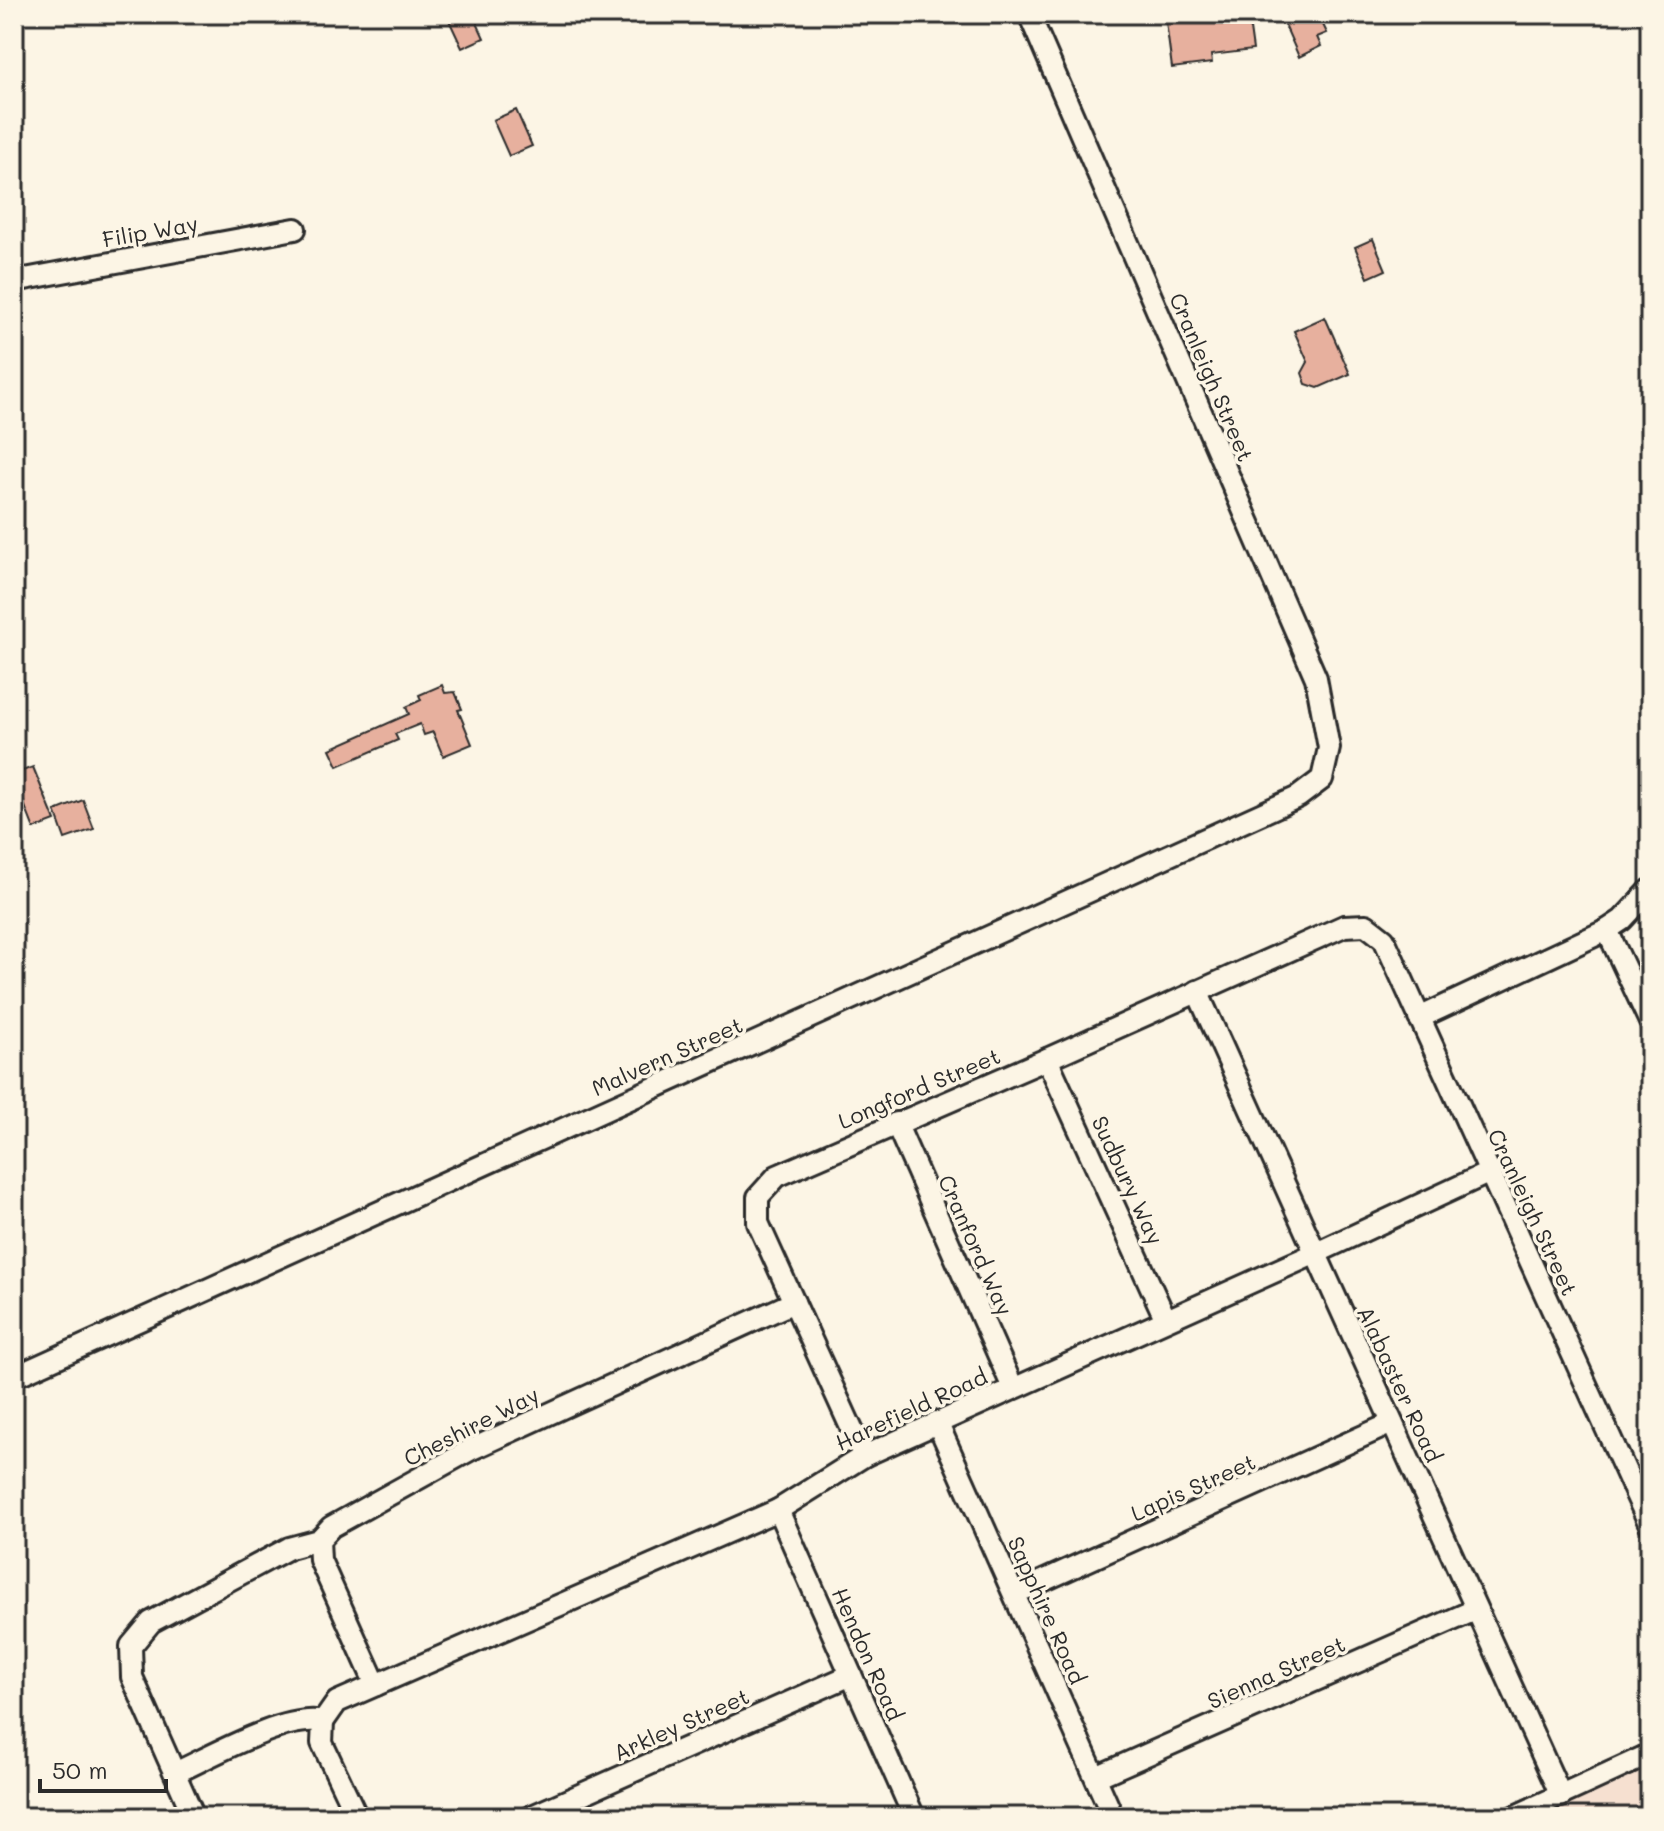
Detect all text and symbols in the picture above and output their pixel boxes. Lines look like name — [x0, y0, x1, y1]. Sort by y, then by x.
street label: Filip Way — [100, 208, 200, 254]
street label: Cranleigh Street — [1163, 288, 1261, 466]
street label: Malvern Street — [587, 1010, 747, 1102]
street label: Longford Street — [834, 1041, 1004, 1135]
street label: Sudbury Way — [1086, 1111, 1170, 1249]
street label: Cranleigh Street — [1482, 1124, 1584, 1300]
street label: Cranford Way — [932, 1170, 1020, 1320]
street label: Alabaster Road — [1351, 1301, 1449, 1467]
street label: Harefield Road — [830, 1361, 992, 1457]
street label: Cheshire Way — [399, 1380, 543, 1472]
street label: Lapis Street — [1126, 1447, 1260, 1527]
street label: Sapphire Road — [1001, 1532, 1093, 1689]
street label: Hendon Road — [826, 1583, 910, 1725]
street label: Sienna Street — [1203, 1629, 1349, 1715]
street label: Arkley Street — [609, 1681, 753, 1767]
scale bar — [40, 1743, 166, 1793]
text: 50 m — [52, 1754, 108, 1785]

